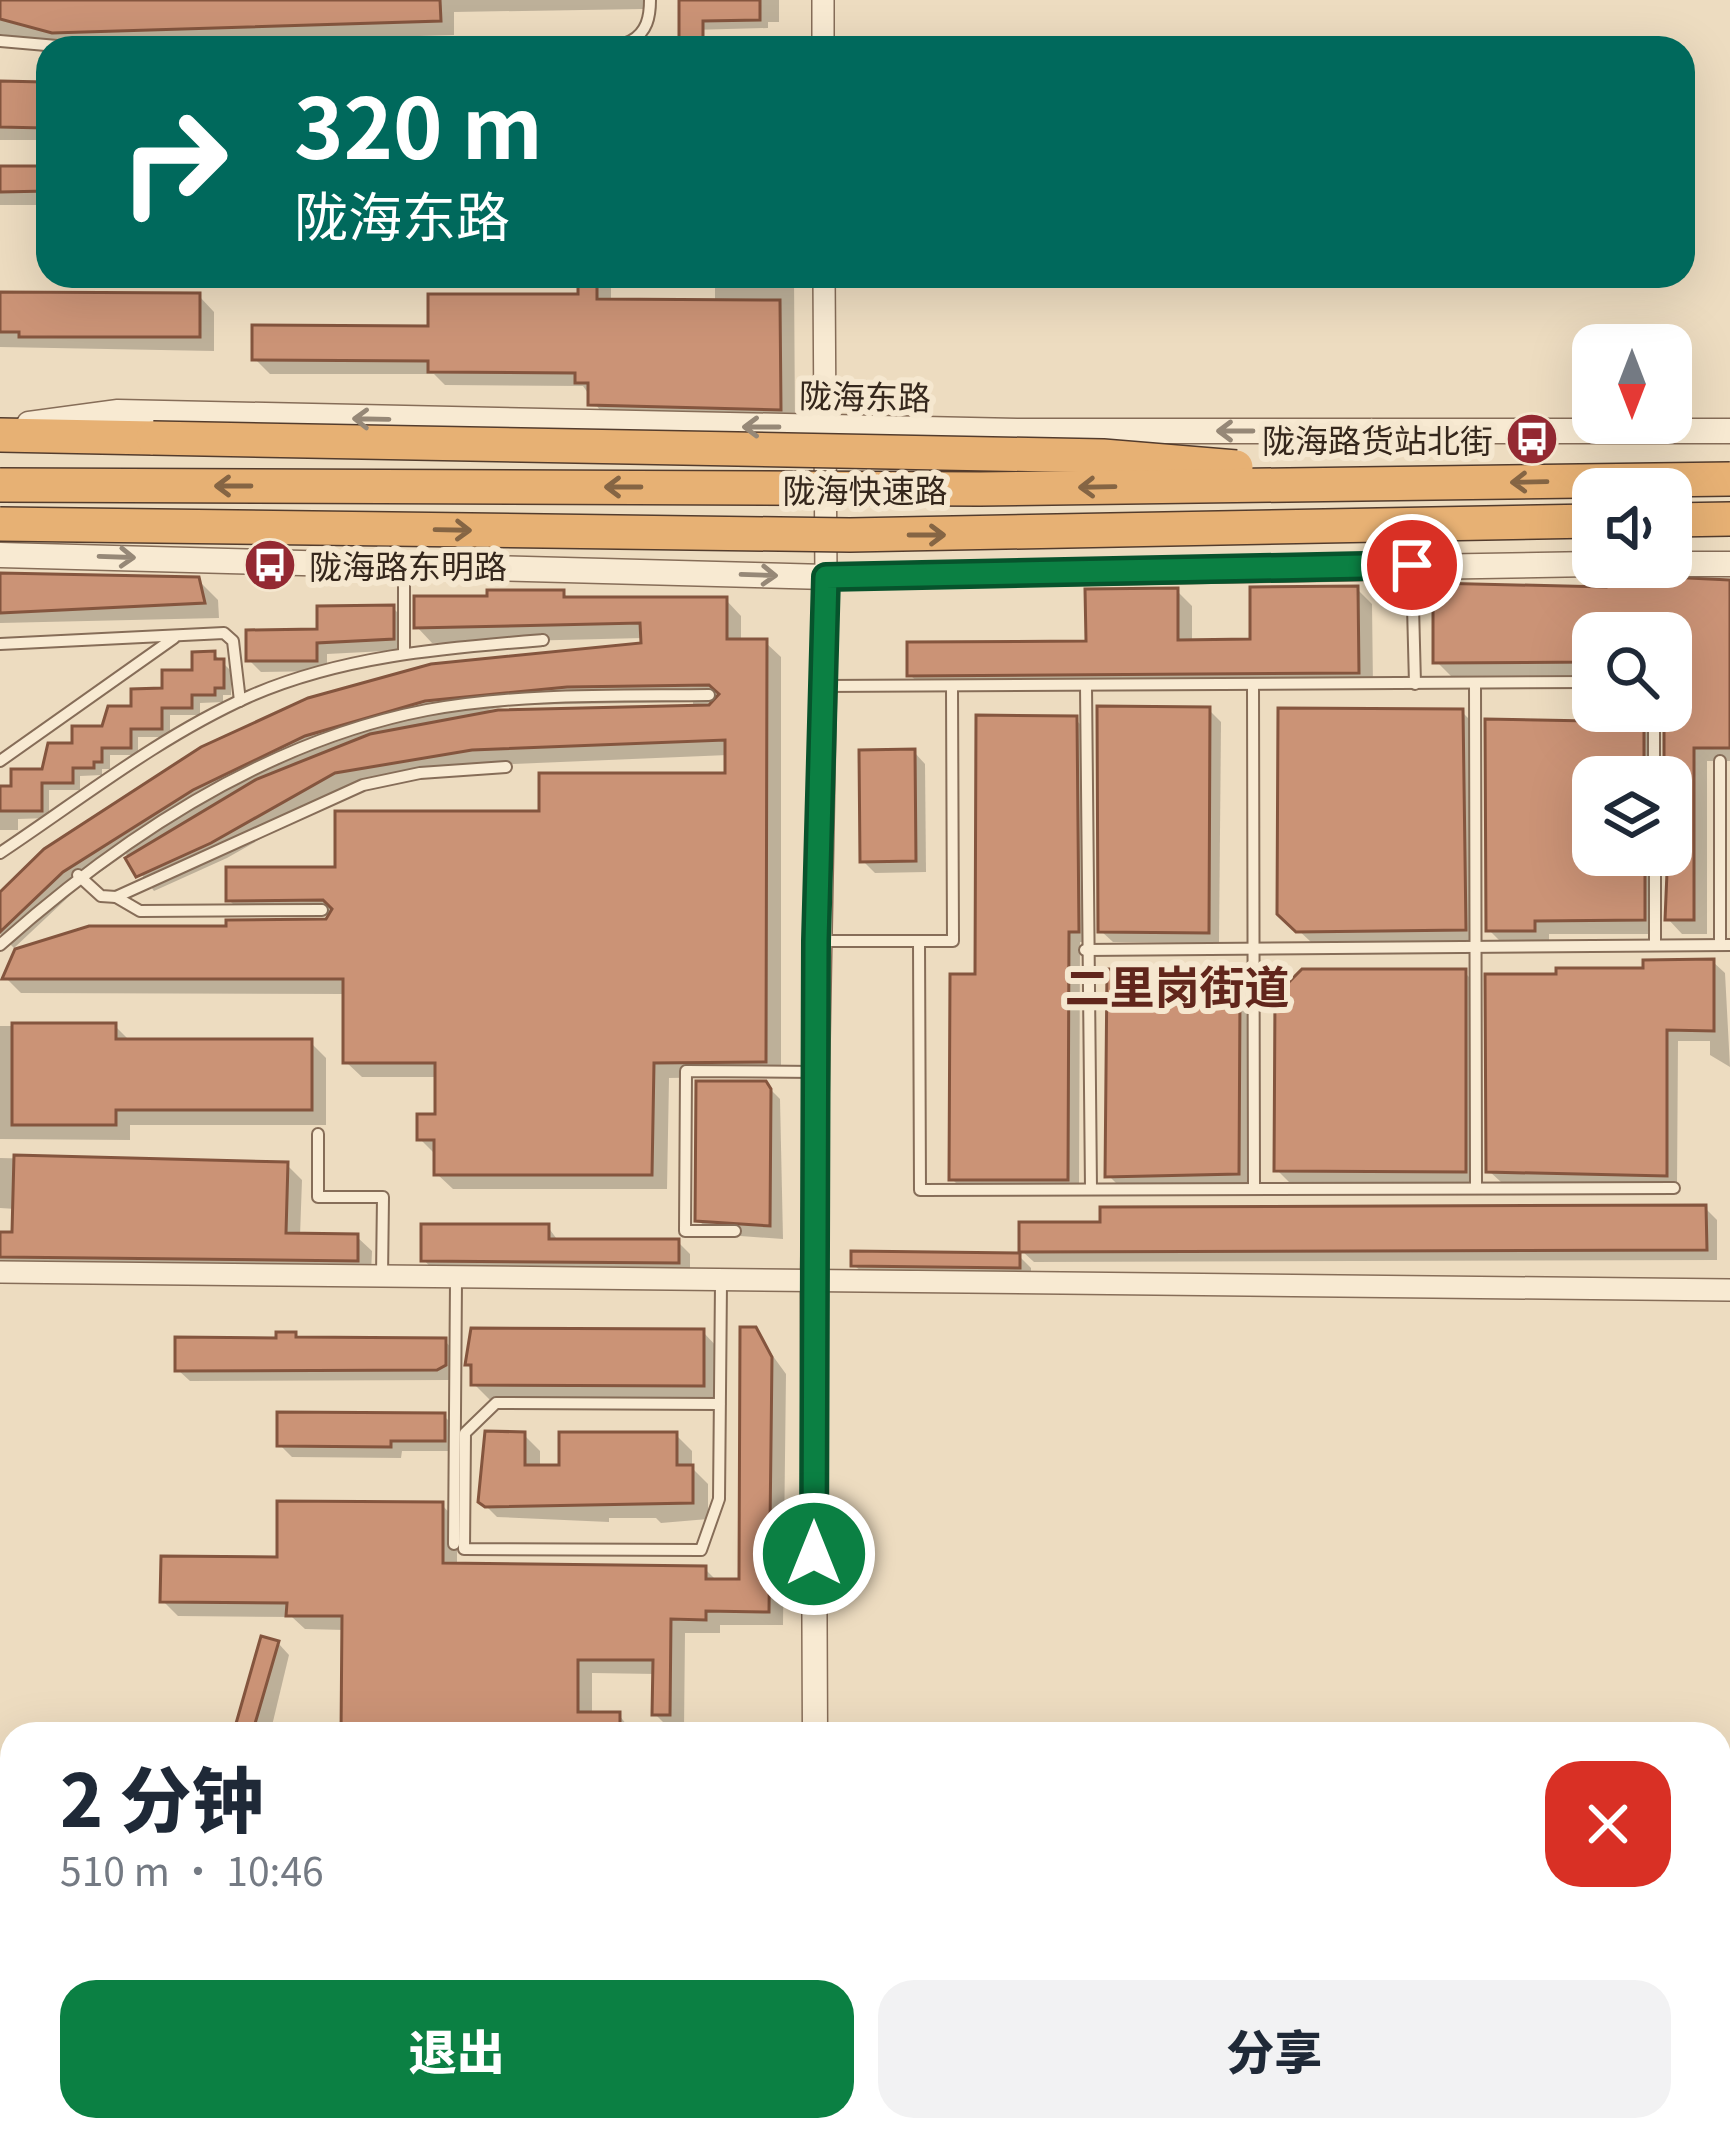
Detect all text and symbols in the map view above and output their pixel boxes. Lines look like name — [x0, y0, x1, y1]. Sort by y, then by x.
text: 320 m — [294, 62, 543, 183]
icon: right — [96, 84, 252, 240]
text: 陇海东路 — [294, 174, 510, 253]
north arrow — [1572, 324, 1692, 444]
map controls — [1572, 324, 1692, 876]
street label: 陇海东路 — [799, 370, 931, 420]
one-way arrow — [352, 407, 391, 430]
bus stop icon: 陇海路货站北街 — [1504, 411, 1560, 467]
place label: 陇海路货站北街 — [1262, 415, 1493, 463]
one-way arrow — [742, 416, 781, 438]
one-way arrow — [1216, 420, 1255, 442]
street label: 陇海快速路 — [783, 465, 948, 513]
button: sound — [1572, 468, 1692, 588]
one-way arrow — [1510, 470, 1549, 493]
one-way arrow — [214, 475, 253, 497]
one-way arrow — [604, 476, 643, 498]
one-way arrow — [1078, 476, 1117, 499]
pin — [1361, 514, 1463, 616]
one-way arrow — [433, 519, 472, 542]
one-way arrow — [907, 524, 946, 546]
icon: arrive — [1379, 532, 1445, 598]
bus stop icon: 陇海路东明路 — [242, 537, 298, 593]
place label: 陇海路东明路 — [309, 541, 507, 589]
one-way arrow — [97, 545, 136, 568]
one-way arrow — [739, 564, 778, 587]
button: search — [1572, 612, 1692, 732]
button: layers — [1572, 756, 1692, 876]
district label: 二里岗街道 — [1064, 952, 1290, 1017]
position arrow — [751, 1491, 877, 1617]
text: 2 分钟 — [60, 1743, 264, 1848]
button: close — [1545, 1761, 1671, 1887]
text: 510 m · 10:46 — [60, 1841, 324, 1897]
button: 退出 — [60, 1980, 854, 2118]
button: 分享 — [878, 1980, 1671, 2118]

